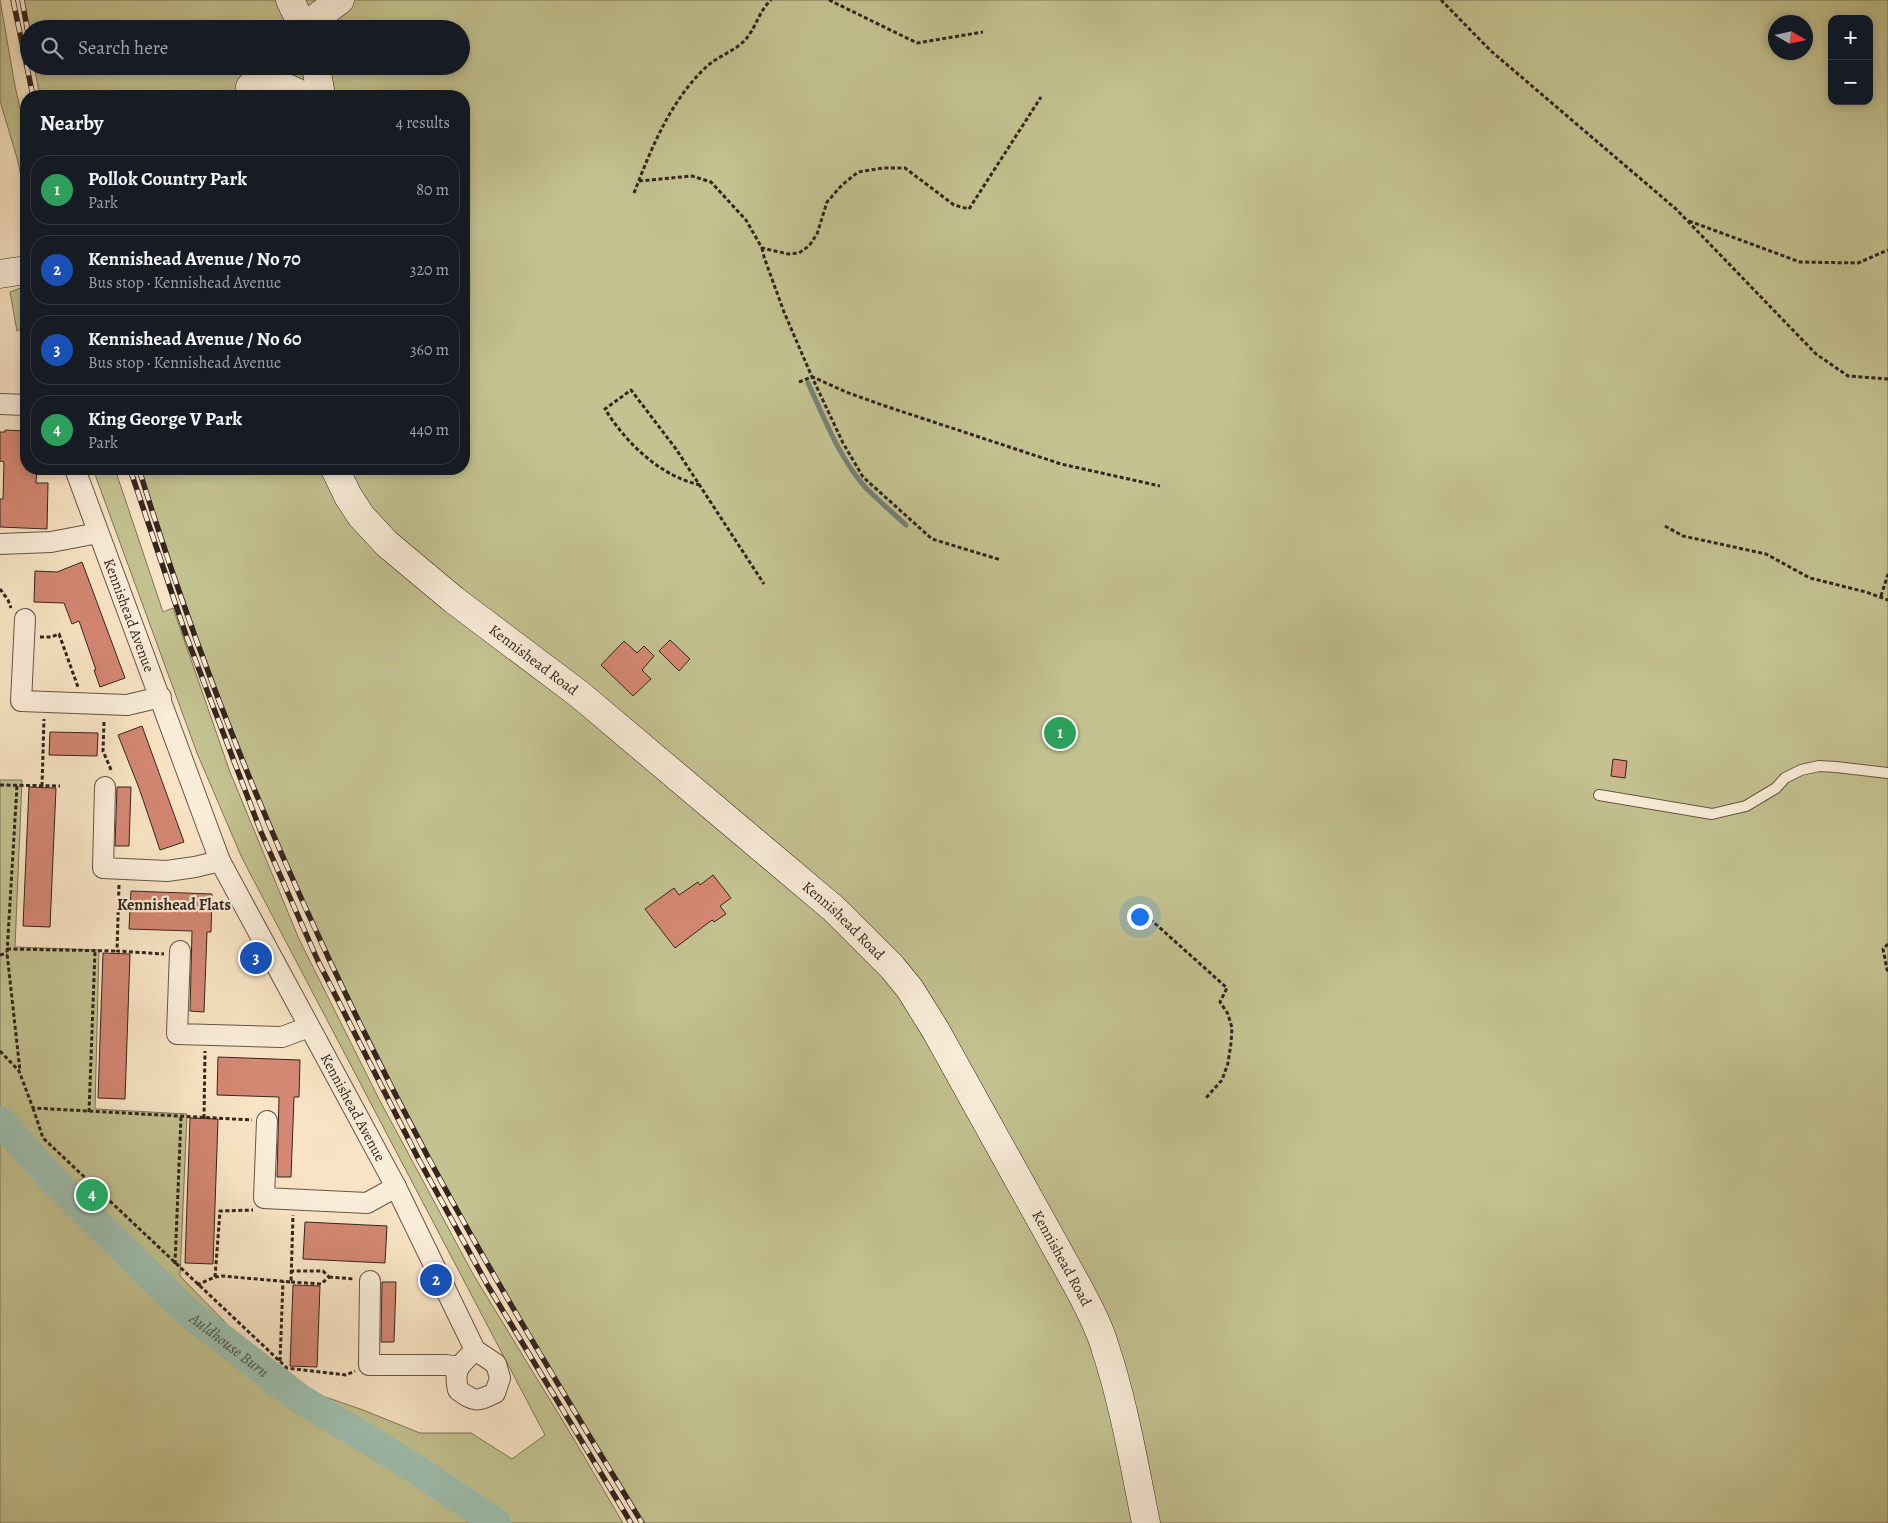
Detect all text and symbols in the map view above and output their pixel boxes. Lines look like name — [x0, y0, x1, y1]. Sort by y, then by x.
north arrow — [1768, 15, 1813, 60]
map controls — [1828, 15, 1873, 105]
button: + — [1828, 15, 1873, 60]
search box — [20, 20, 470, 75]
icon: search — [38, 34, 66, 62]
text: Search here — [78, 35, 168, 61]
button: − — [1828, 60, 1873, 105]
text: Nearby — [40, 109, 103, 137]
text: 4 results — [396, 112, 450, 134]
text: Pollok Country Park — [88, 166, 247, 192]
text: 1 — [54, 179, 60, 201]
text: 80 m — [416, 179, 449, 201]
text: Park — [88, 192, 118, 214]
text: Kennishead Avenue / No 70 — [88, 246, 301, 272]
text: 2 — [53, 259, 61, 281]
text: 320 m — [410, 259, 449, 281]
text: Bus stop · Kennishead Avenue — [88, 272, 281, 294]
text: Kennishead Avenue / No 60 — [88, 326, 302, 352]
text: 3 — [54, 339, 60, 361]
text: 360 m — [410, 339, 449, 361]
text: Bus stop · Kennishead Avenue — [88, 352, 281, 374]
text: King George V Park — [88, 406, 242, 432]
text: 4 — [53, 419, 61, 441]
text: 440 m — [409, 419, 449, 441]
text: Park — [88, 432, 118, 454]
street label: Kennishead Avenue — [99, 556, 159, 675]
street label: Kennishead Road — [485, 620, 583, 700]
pin: 1 — [1044, 714, 1076, 752]
street label: Kennishead Road — [798, 877, 890, 965]
district label: Kennishead Flats — [117, 894, 231, 916]
your location — [1127, 904, 1153, 930]
pin: 3 — [240, 939, 272, 977]
street label: Kennishead Avenue — [316, 1050, 390, 1165]
pin: 4 — [76, 1176, 108, 1214]
street label: Kennishead Road — [1027, 1207, 1097, 1310]
pin: 2 — [420, 1261, 452, 1299]
water label: Auldhouse Burn — [184, 1307, 273, 1383]

